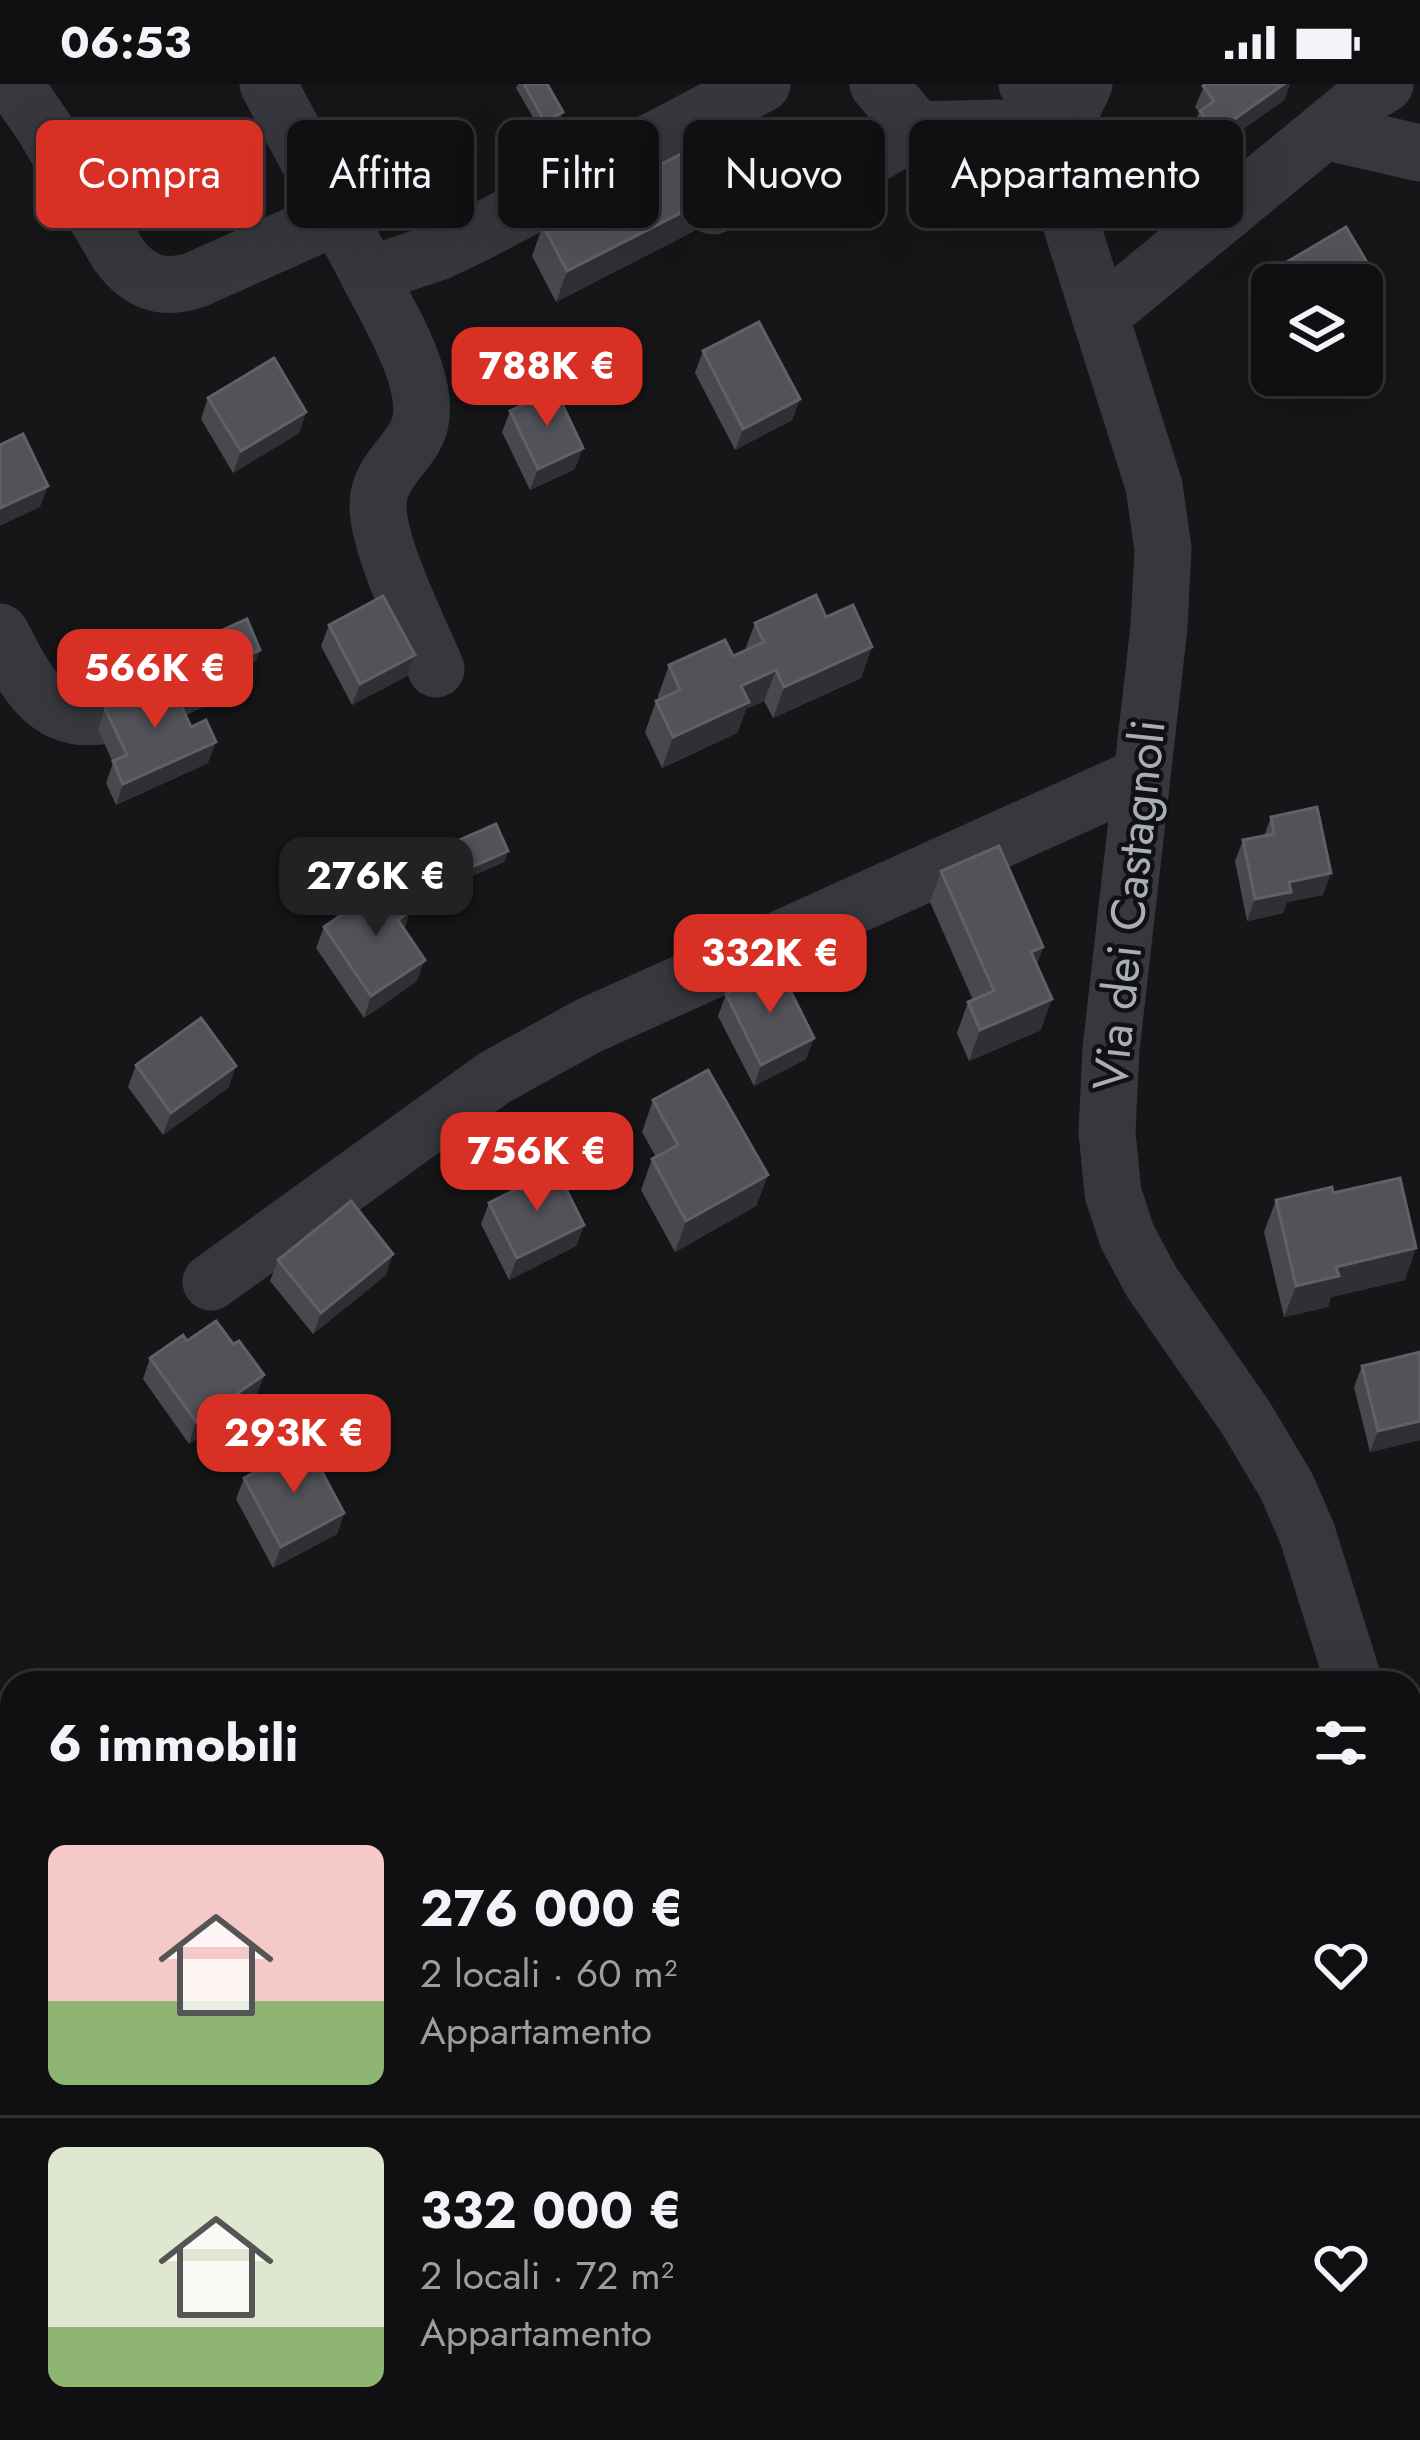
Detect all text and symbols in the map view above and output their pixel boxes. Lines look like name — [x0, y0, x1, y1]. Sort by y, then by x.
text: 06:53 — [60, 10, 191, 75]
chip: Compra — [36, 120, 263, 228]
chip: Affitta — [287, 120, 474, 228]
chip: Filtri — [498, 120, 659, 228]
chip: Nuovo — [683, 120, 885, 228]
chip: Appartamento — [909, 120, 1243, 228]
map controls — [1251, 264, 1383, 396]
button: layers — [1251, 264, 1383, 396]
pin: 788K € — [449, 327, 645, 429]
text: 788K € — [479, 337, 615, 394]
pin: 566K € — [57, 629, 253, 731]
text: 566K € — [84, 639, 226, 696]
street label: Via dei Castagnoli — [1075, 716, 1183, 1094]
pin: 276K € — [278, 837, 474, 939]
text: 276K € — [306, 847, 446, 904]
pin: 332K € — [672, 914, 868, 1016]
text: 332K € — [701, 924, 839, 981]
pin: 756K € — [439, 1112, 635, 1214]
text: 756K € — [467, 1122, 607, 1179]
pin: 293K € — [196, 1394, 392, 1496]
text: 293K € — [224, 1404, 364, 1461]
text: 6 immobili — [48, 1706, 299, 1780]
icon: filters — [1308, 1710, 1374, 1776]
text: 276 000 € — [420, 1871, 684, 1945]
icon: home — [144, 1893, 288, 2037]
icon: heart — [1308, 1932, 1374, 1998]
text: 2 locali · 60 m² — [420, 1945, 677, 2002]
text: Appartamento — [420, 2002, 652, 2059]
text: 332 000 € — [420, 2173, 682, 2247]
icon: home — [144, 2195, 288, 2339]
icon: heart — [1308, 2234, 1374, 2300]
text: 2 locali · 72 m² — [420, 2247, 674, 2304]
text: Appartamento — [420, 2304, 652, 2361]

